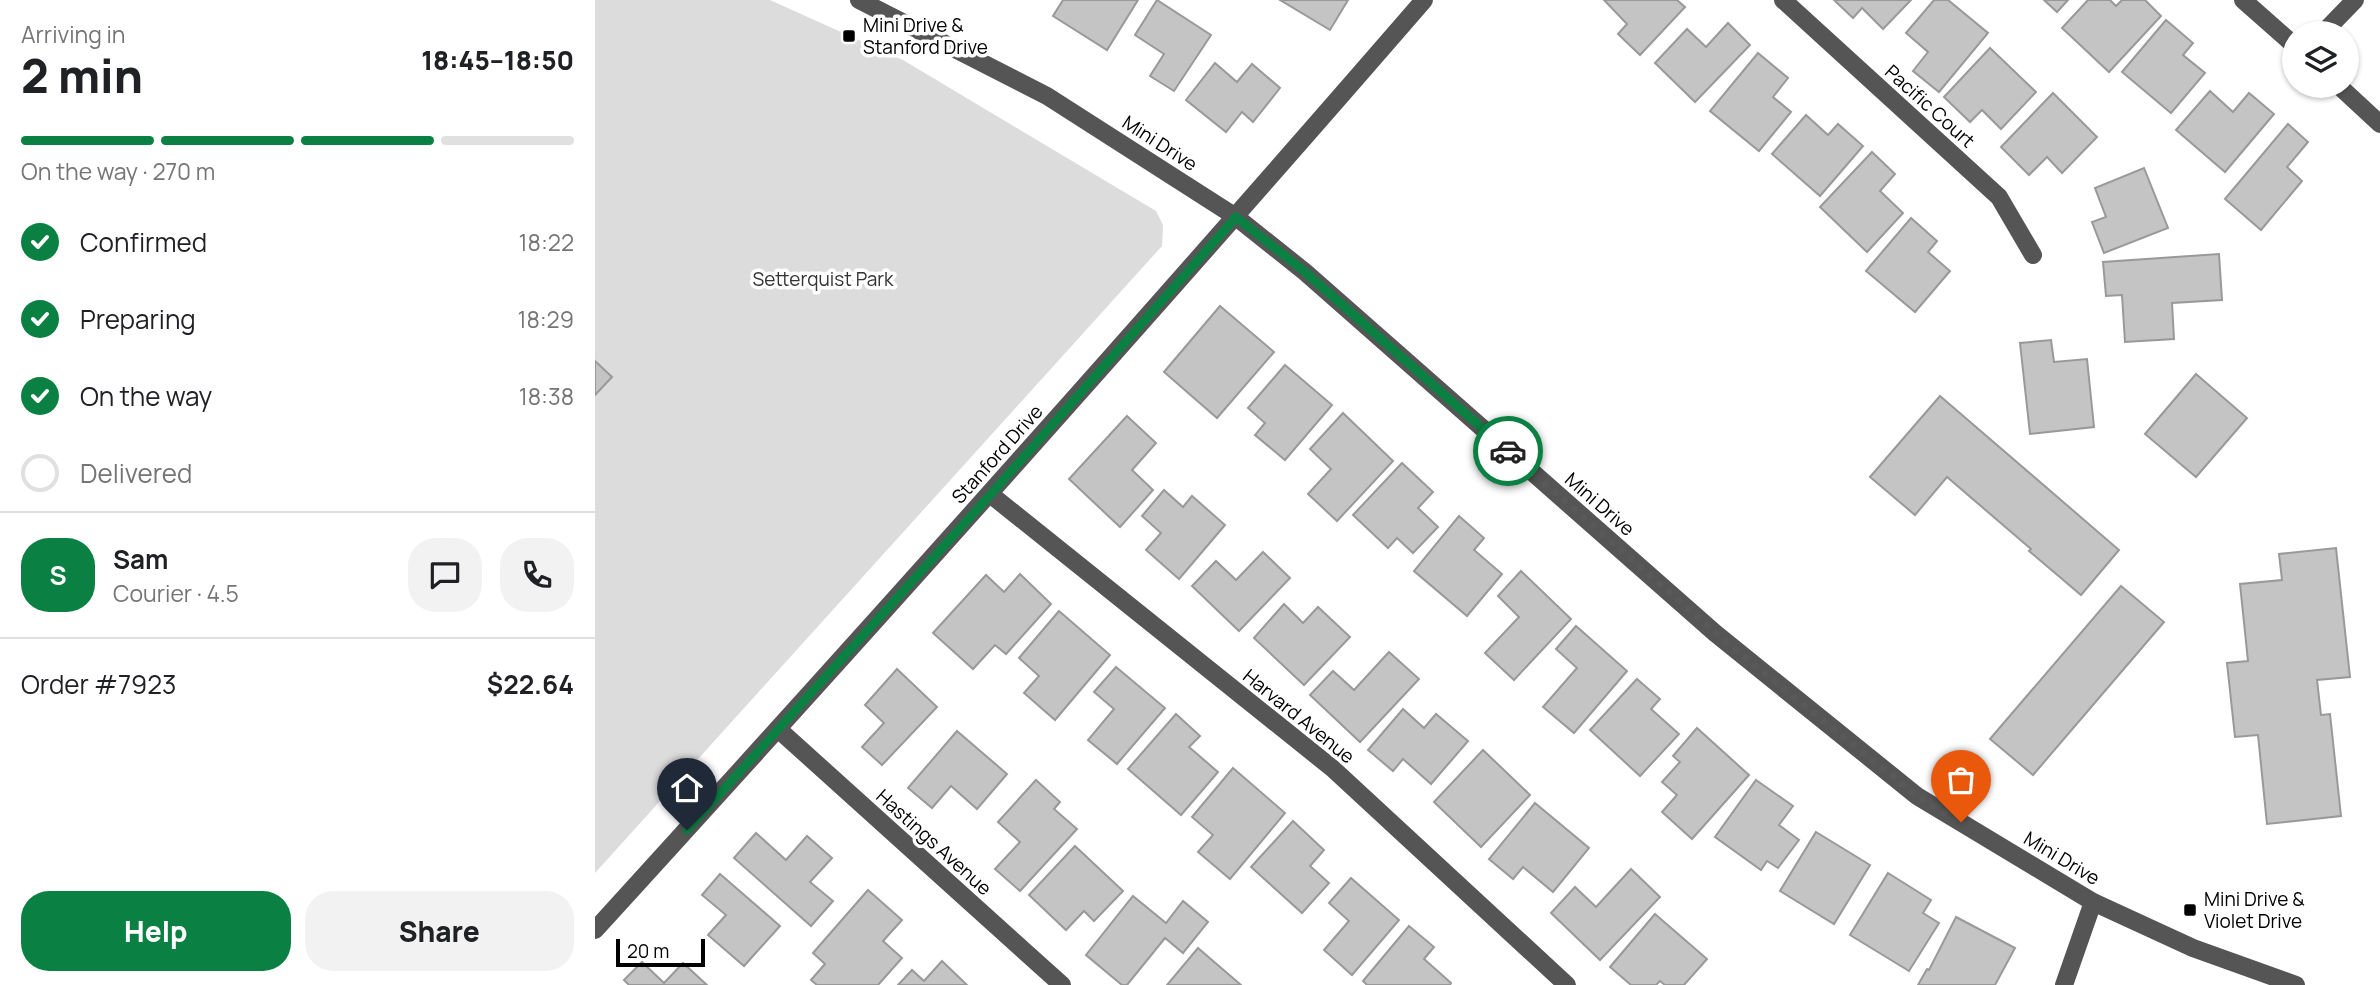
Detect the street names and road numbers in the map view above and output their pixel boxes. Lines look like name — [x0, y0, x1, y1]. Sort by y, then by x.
street label: Pacific Court — [1879, 59, 1981, 153]
street label: Mini Drive — [1118, 109, 1202, 177]
street label: Stanford Drive — [946, 399, 1048, 509]
street label: Mini Drive — [1560, 467, 1640, 541]
street label: Harvard Avenue — [1238, 663, 1360, 769]
street label: Hastings Avenue — [871, 783, 997, 901]
street label: Mini Drive — [2019, 825, 2105, 891]

